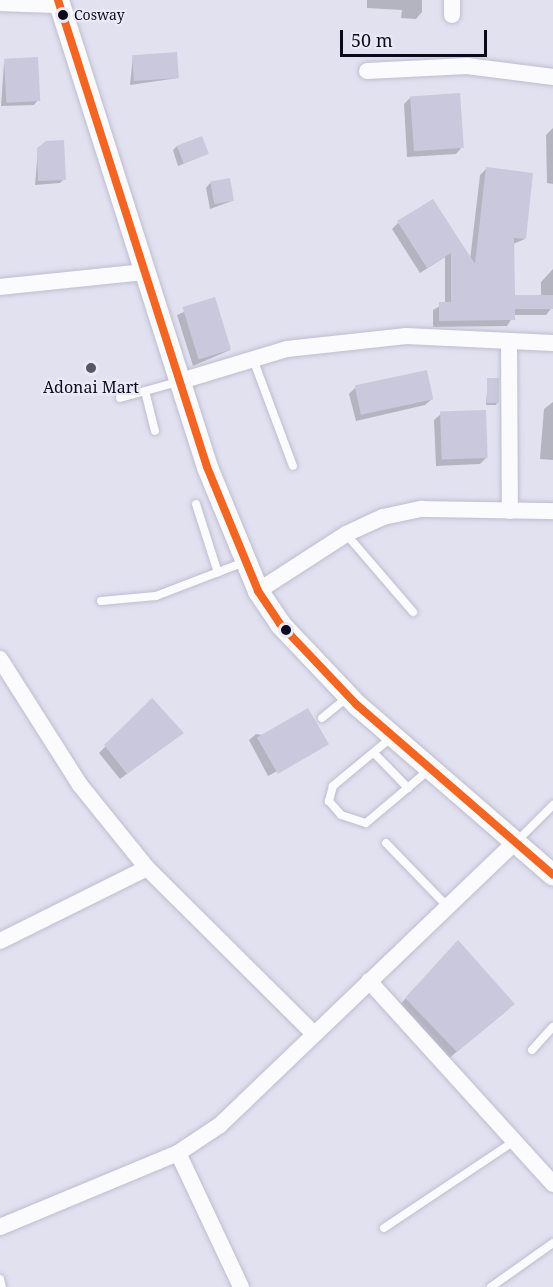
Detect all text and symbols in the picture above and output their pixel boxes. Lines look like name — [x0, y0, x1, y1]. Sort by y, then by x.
place label: Cosway — [74, 7, 125, 23]
marker: Cosway — [57, 9, 69, 21]
scale bar — [343, 18, 490, 56]
text: 50 m — [351, 28, 393, 52]
marker: Adonai Mart — [84, 361, 98, 375]
place label: Adonai Mart — [43, 377, 139, 397]
unlabelled marker — [280, 624, 292, 636]

